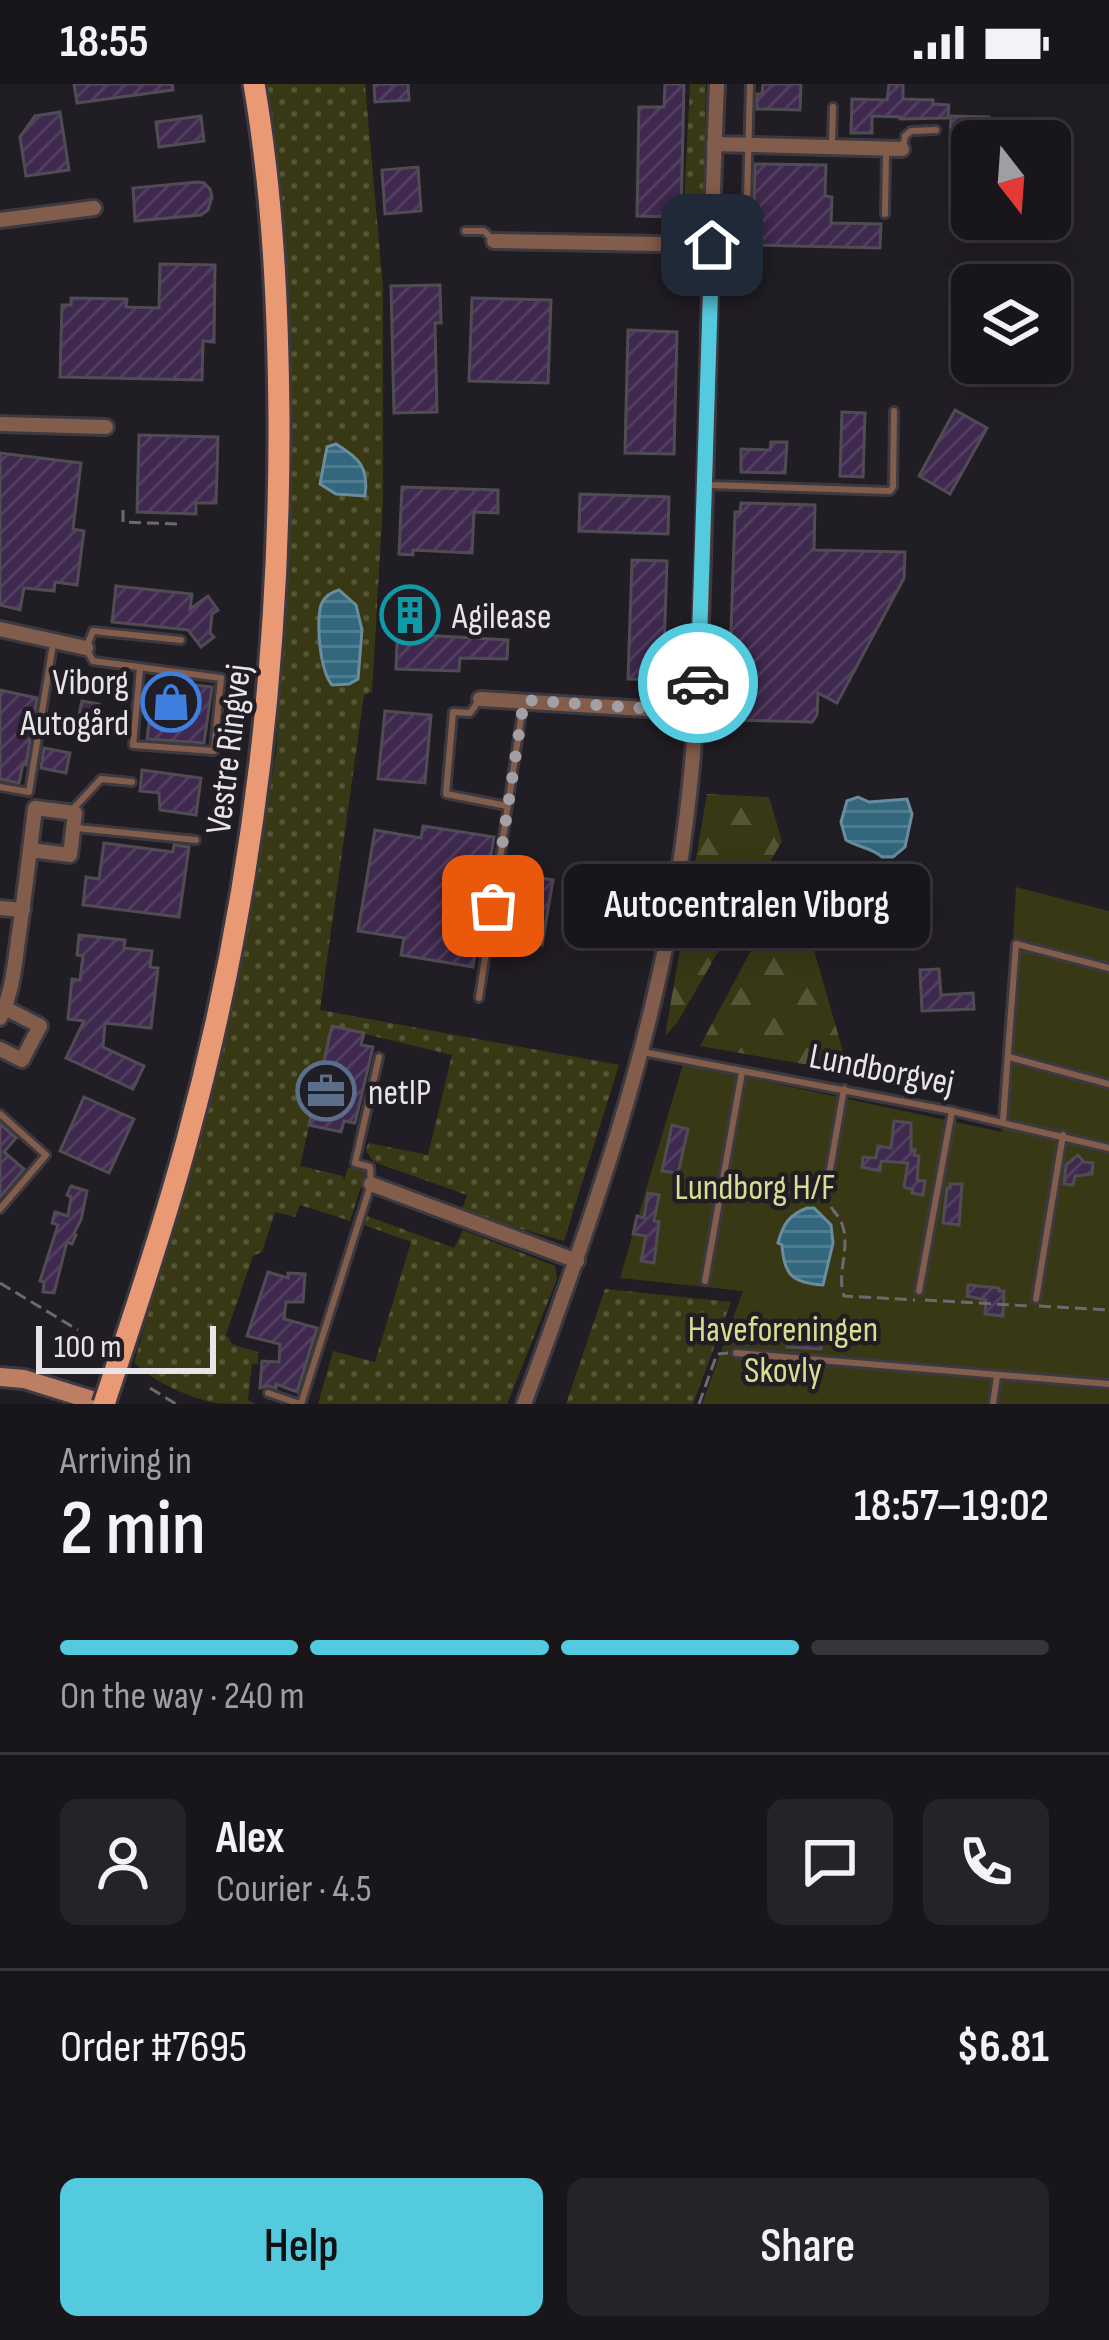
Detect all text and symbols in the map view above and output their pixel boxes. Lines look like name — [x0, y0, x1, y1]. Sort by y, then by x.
text: 18:55 — [60, 15, 148, 70]
north arrow — [951, 120, 1071, 240]
map controls — [951, 120, 1071, 384]
pin — [661, 194, 763, 296]
icon: home — [679, 212, 745, 278]
button: layers — [951, 264, 1071, 384]
building icon: Agilease — [379, 584, 441, 646]
place label: Agilease — [451, 596, 551, 639]
courier — [638, 623, 758, 743]
icon: car — [665, 650, 731, 716]
place label: Viborg Autogård — [19, 662, 129, 746]
street label: Vestre Ringvej — [198, 662, 261, 837]
shop icon: Viborg Autogård — [140, 671, 202, 733]
pin — [442, 855, 544, 957]
callout: Autocentralen Viborg — [565, 864, 931, 948]
icon: bag — [460, 873, 526, 939]
text: Autocentralen Viborg — [604, 882, 890, 929]
street label: Lundborgvej — [806, 1035, 957, 1106]
office icon: netIP — [295, 1060, 357, 1122]
place label: netIP — [368, 1072, 431, 1115]
park label: Lundborg H/F — [674, 1167, 836, 1210]
park label: Haveforeningen Skovly — [688, 1309, 878, 1393]
scale bar — [36, 1320, 216, 1373]
text: 100 m — [54, 1327, 121, 1367]
text: Arriving in — [60, 1438, 192, 1485]
text: 18:57–19:02 — [854, 1479, 1049, 1534]
text: 2 min — [60, 1483, 206, 1576]
text: On the way · 240 m — [60, 1673, 304, 1720]
button: person — [60, 1799, 186, 1925]
button: chat — [767, 1799, 893, 1925]
button: phone — [923, 1799, 1049, 1925]
text: Alex — [216, 1811, 284, 1866]
text: Courier · 4.5 — [216, 1866, 372, 1913]
text: Order #7695 — [60, 2020, 247, 2075]
text: $6.81 — [957, 2020, 1049, 2075]
button: Help — [60, 2178, 543, 2316]
button: Share — [567, 2178, 1049, 2316]

